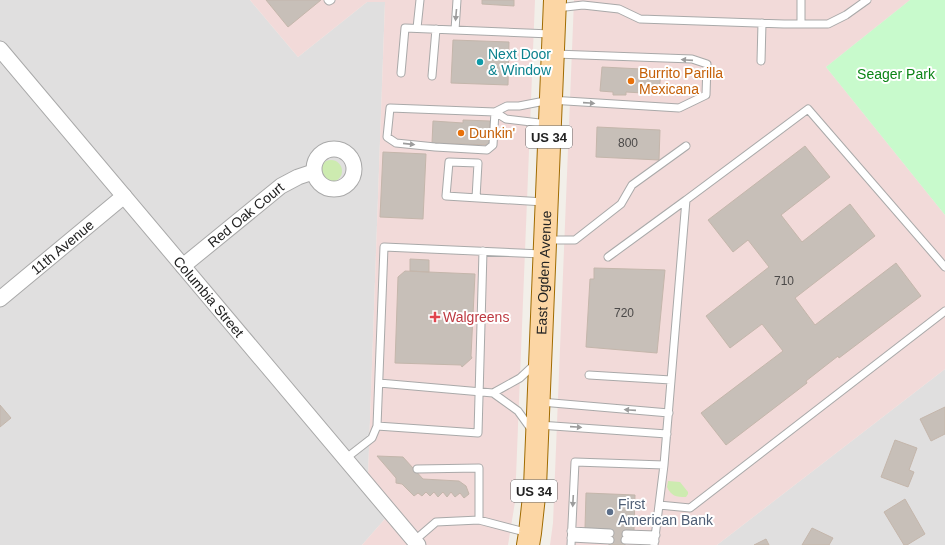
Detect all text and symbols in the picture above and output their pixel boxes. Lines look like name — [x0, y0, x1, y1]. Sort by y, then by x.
one-way arrow — [453, 9, 459, 21]
place label: Next Door & Window — [488, 46, 552, 78]
one-way arrow — [681, 56, 693, 63]
marker: Next Door & Window — [475, 57, 485, 67]
place label: Burrito Parilla Mexicana — [639, 65, 723, 97]
park label: Seager Park — [857, 66, 936, 82]
marker: Burrito Parilla Mexicana — [626, 76, 636, 86]
one-way arrow — [583, 99, 595, 106]
place label: Dunkin' — [469, 125, 515, 141]
road number: US 34 — [526, 126, 572, 148]
marker: Dunkin' — [456, 128, 466, 138]
house number: 800 — [618, 136, 638, 150]
one-way arrow — [403, 141, 415, 148]
street label: Red Oak Court — [204, 179, 287, 251]
street label: East Ogden Avenue — [533, 210, 554, 335]
street label: 11th Avenue — [28, 216, 97, 278]
street label: Columbia Street — [170, 253, 247, 340]
house number: 710 — [774, 274, 794, 288]
house number: 720 — [614, 306, 634, 320]
place label: Walgreens — [443, 309, 509, 325]
marker: Walgreens — [430, 312, 440, 322]
one-way arrow — [624, 406, 636, 413]
one-way arrow — [570, 424, 582, 431]
road number: US 34 — [511, 480, 557, 502]
one-way arrow — [570, 495, 576, 508]
place label: First American Bank — [618, 496, 714, 528]
marker: First American Bank — [605, 507, 615, 517]

